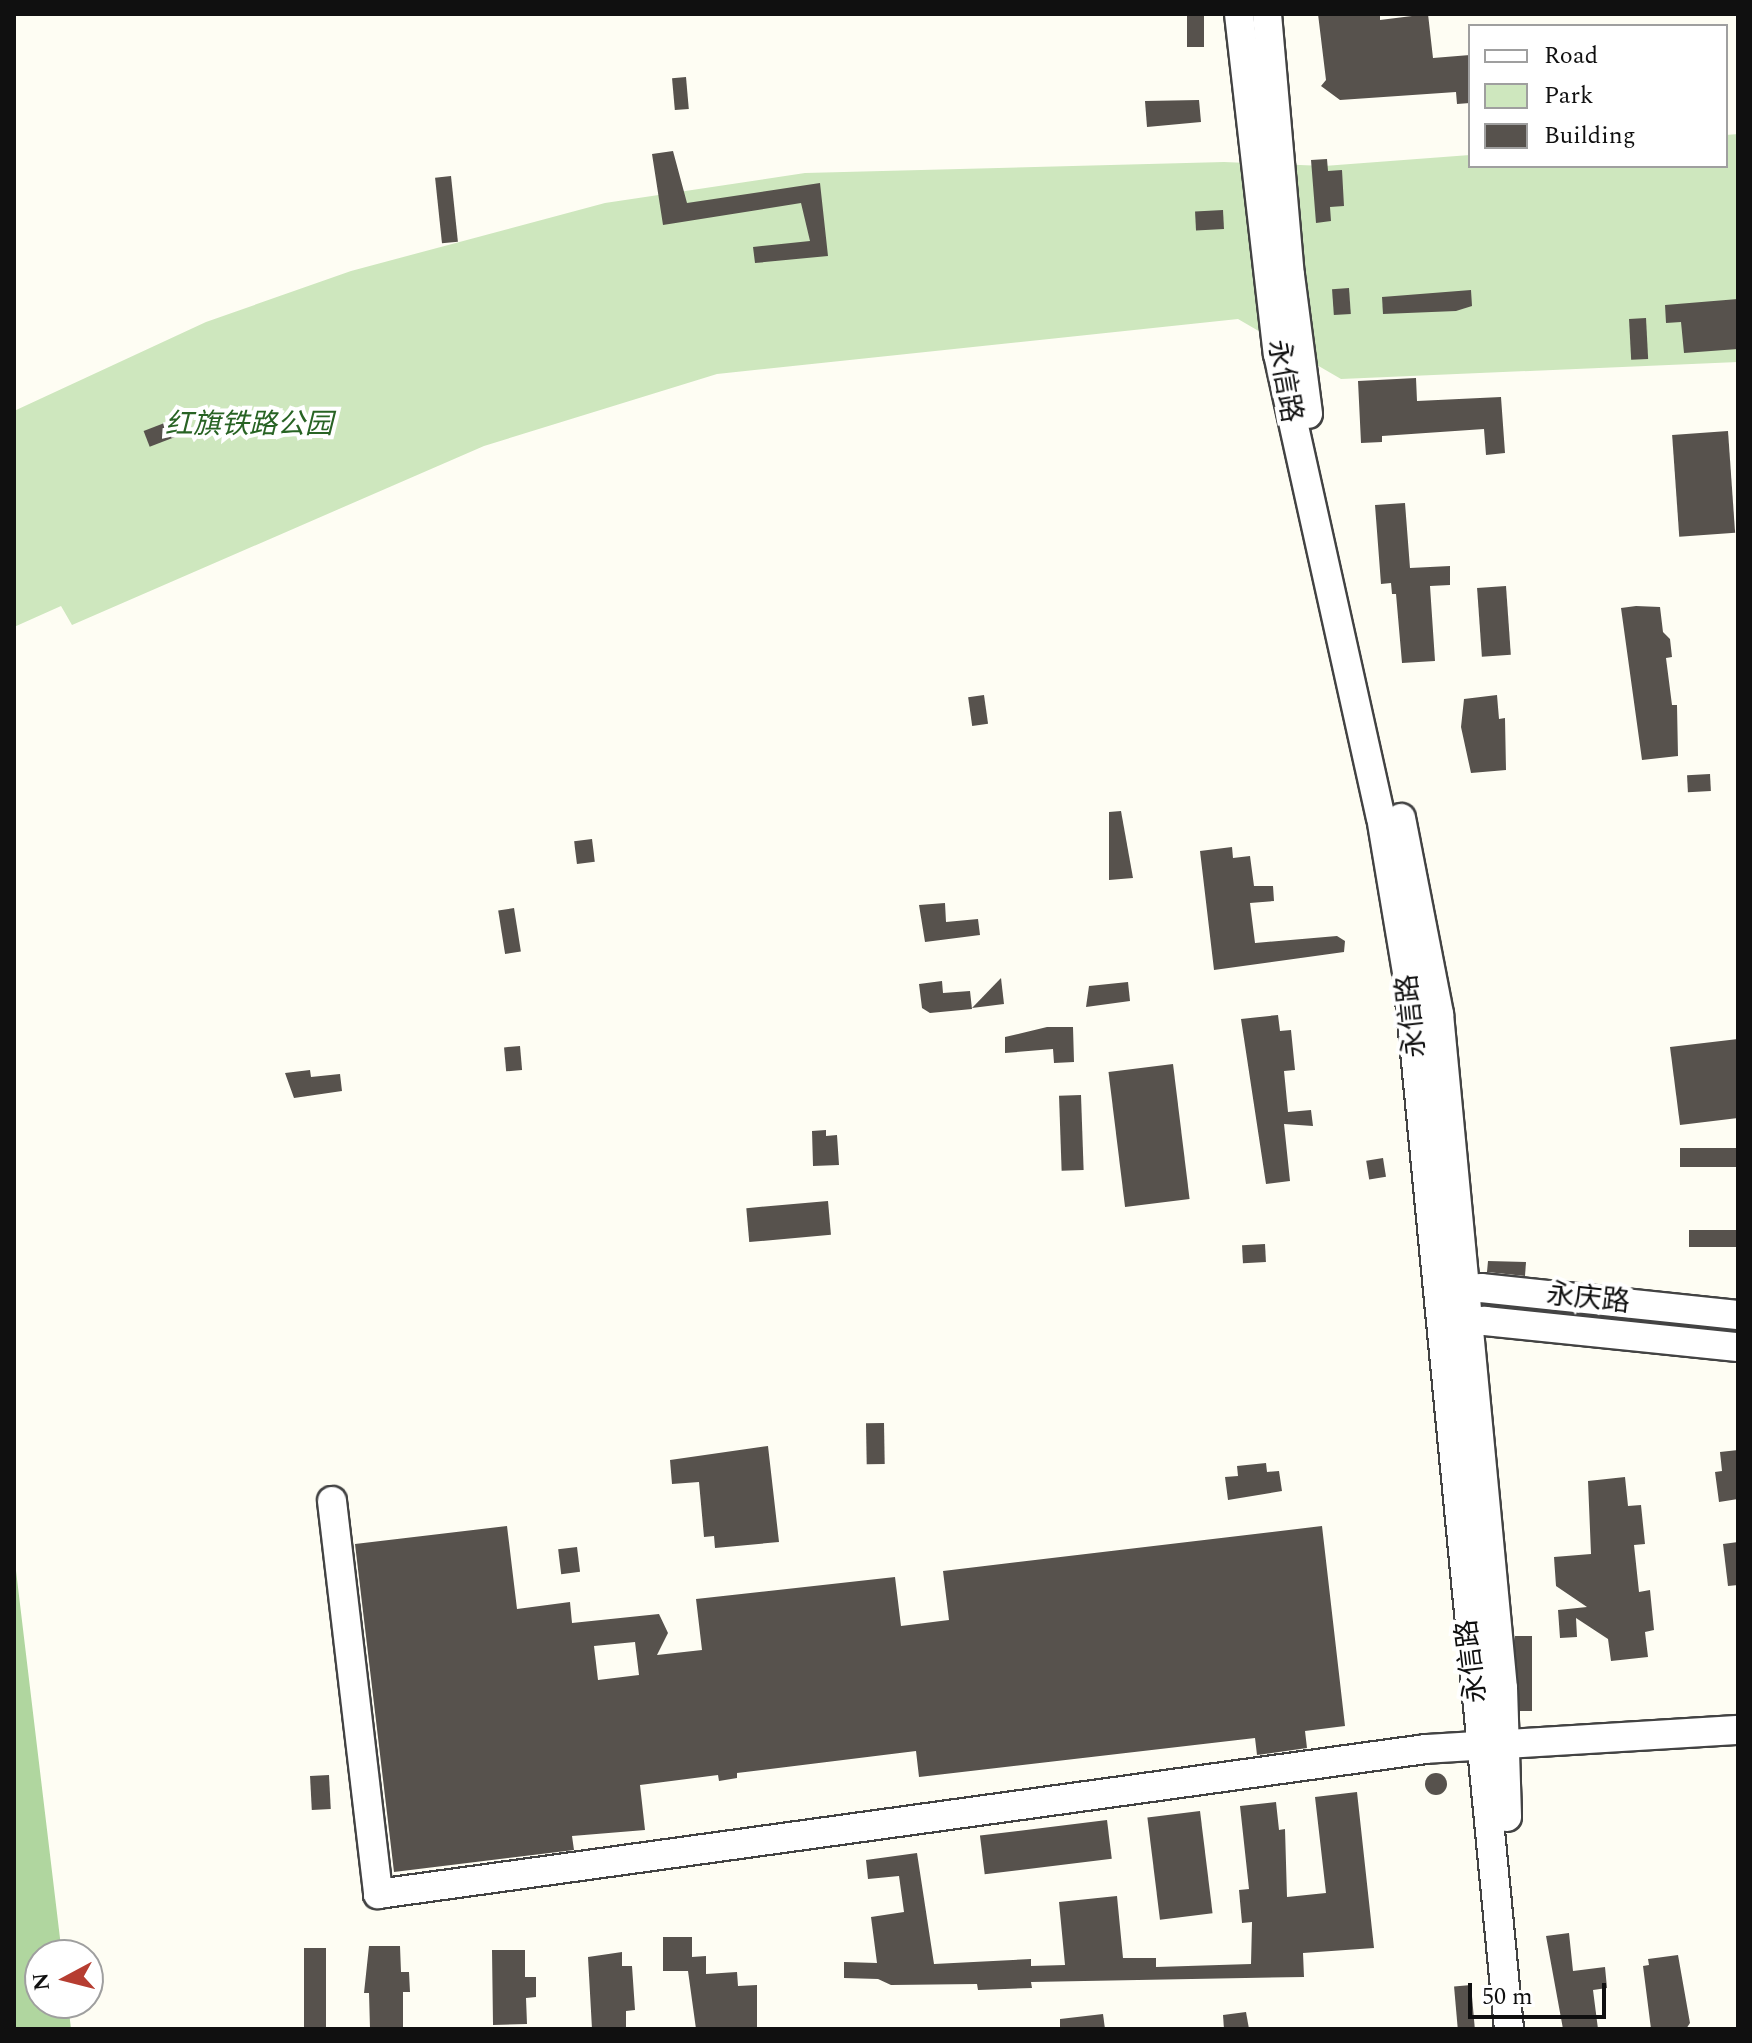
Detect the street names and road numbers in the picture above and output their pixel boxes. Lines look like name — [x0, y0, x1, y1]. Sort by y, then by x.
street label: 永信路 — [1260, 337, 1308, 425]
street label: 永信路 — [1391, 972, 1433, 1060]
street label: 永庆路 — [1544, 1278, 1632, 1320]
street label: 永信路 — [1450, 1617, 1494, 1705]

